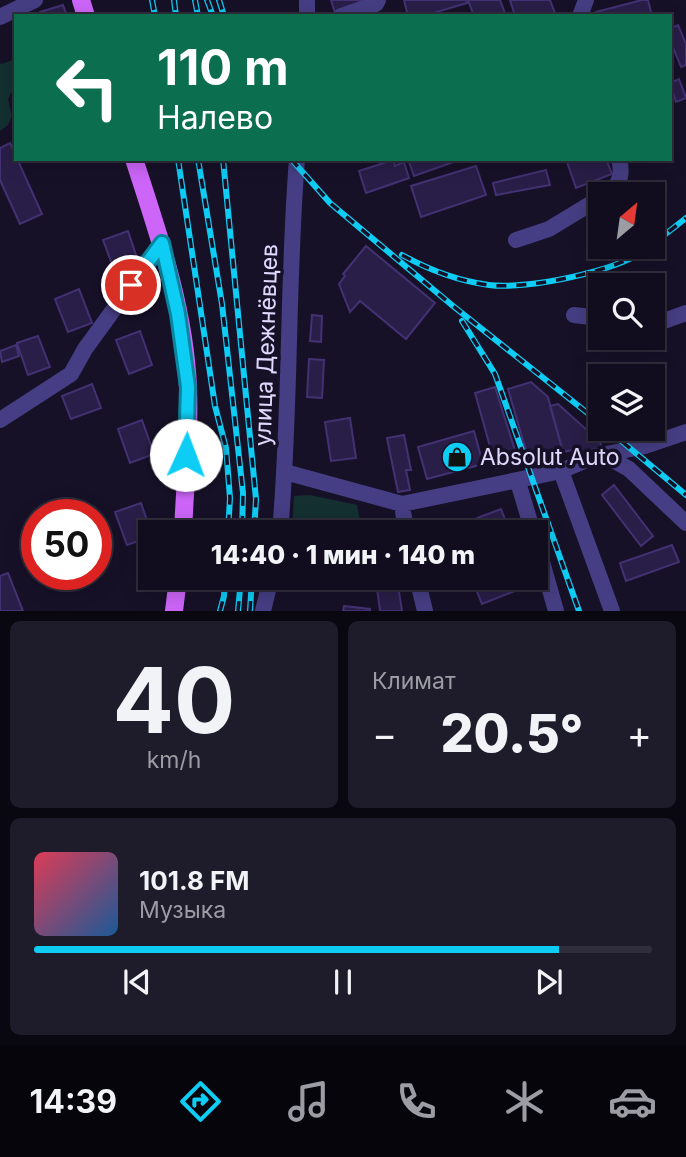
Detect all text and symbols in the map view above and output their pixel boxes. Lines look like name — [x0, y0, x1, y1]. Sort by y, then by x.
text: 110 m — [157, 38, 289, 97]
icon: left — [42, 42, 133, 133]
text: Налево — [157, 98, 273, 137]
north arrow — [588, 182, 665, 259]
map controls — [588, 182, 665, 441]
street label: улица Дежнёвцев — [248, 243, 284, 447]
pin — [101, 255, 161, 315]
icon: arrive — [112, 266, 150, 304]
button: search — [588, 273, 665, 350]
button: layers — [588, 364, 665, 441]
position arrow — [149, 418, 223, 492]
shop icon: Absolut Auto — [440, 440, 474, 474]
place label: Absolut Auto — [480, 443, 620, 471]
speed limit sign: 50 — [21, 499, 112, 590]
text: 14:40 · 1 мин · 140 m — [211, 539, 475, 570]
text: 40 — [113, 645, 235, 755]
text: Климат — [372, 667, 456, 695]
text: 20.5° — [440, 702, 584, 765]
text: − — [372, 711, 397, 757]
text: + — [627, 711, 652, 757]
text: km/h — [147, 746, 201, 774]
text: 101.8 FM — [139, 865, 249, 896]
text: Музыка — [139, 896, 226, 924]
icon: previous — [118, 963, 156, 1001]
icon: pause — [324, 963, 362, 1001]
icon: next — [530, 963, 568, 1001]
icon: directions — [176, 1077, 225, 1126]
icon: music — [284, 1077, 333, 1126]
icon: phone — [392, 1077, 441, 1126]
icon: climate — [500, 1077, 549, 1126]
icon: car — [608, 1077, 657, 1126]
text: 14:39 — [29, 1082, 117, 1121]

